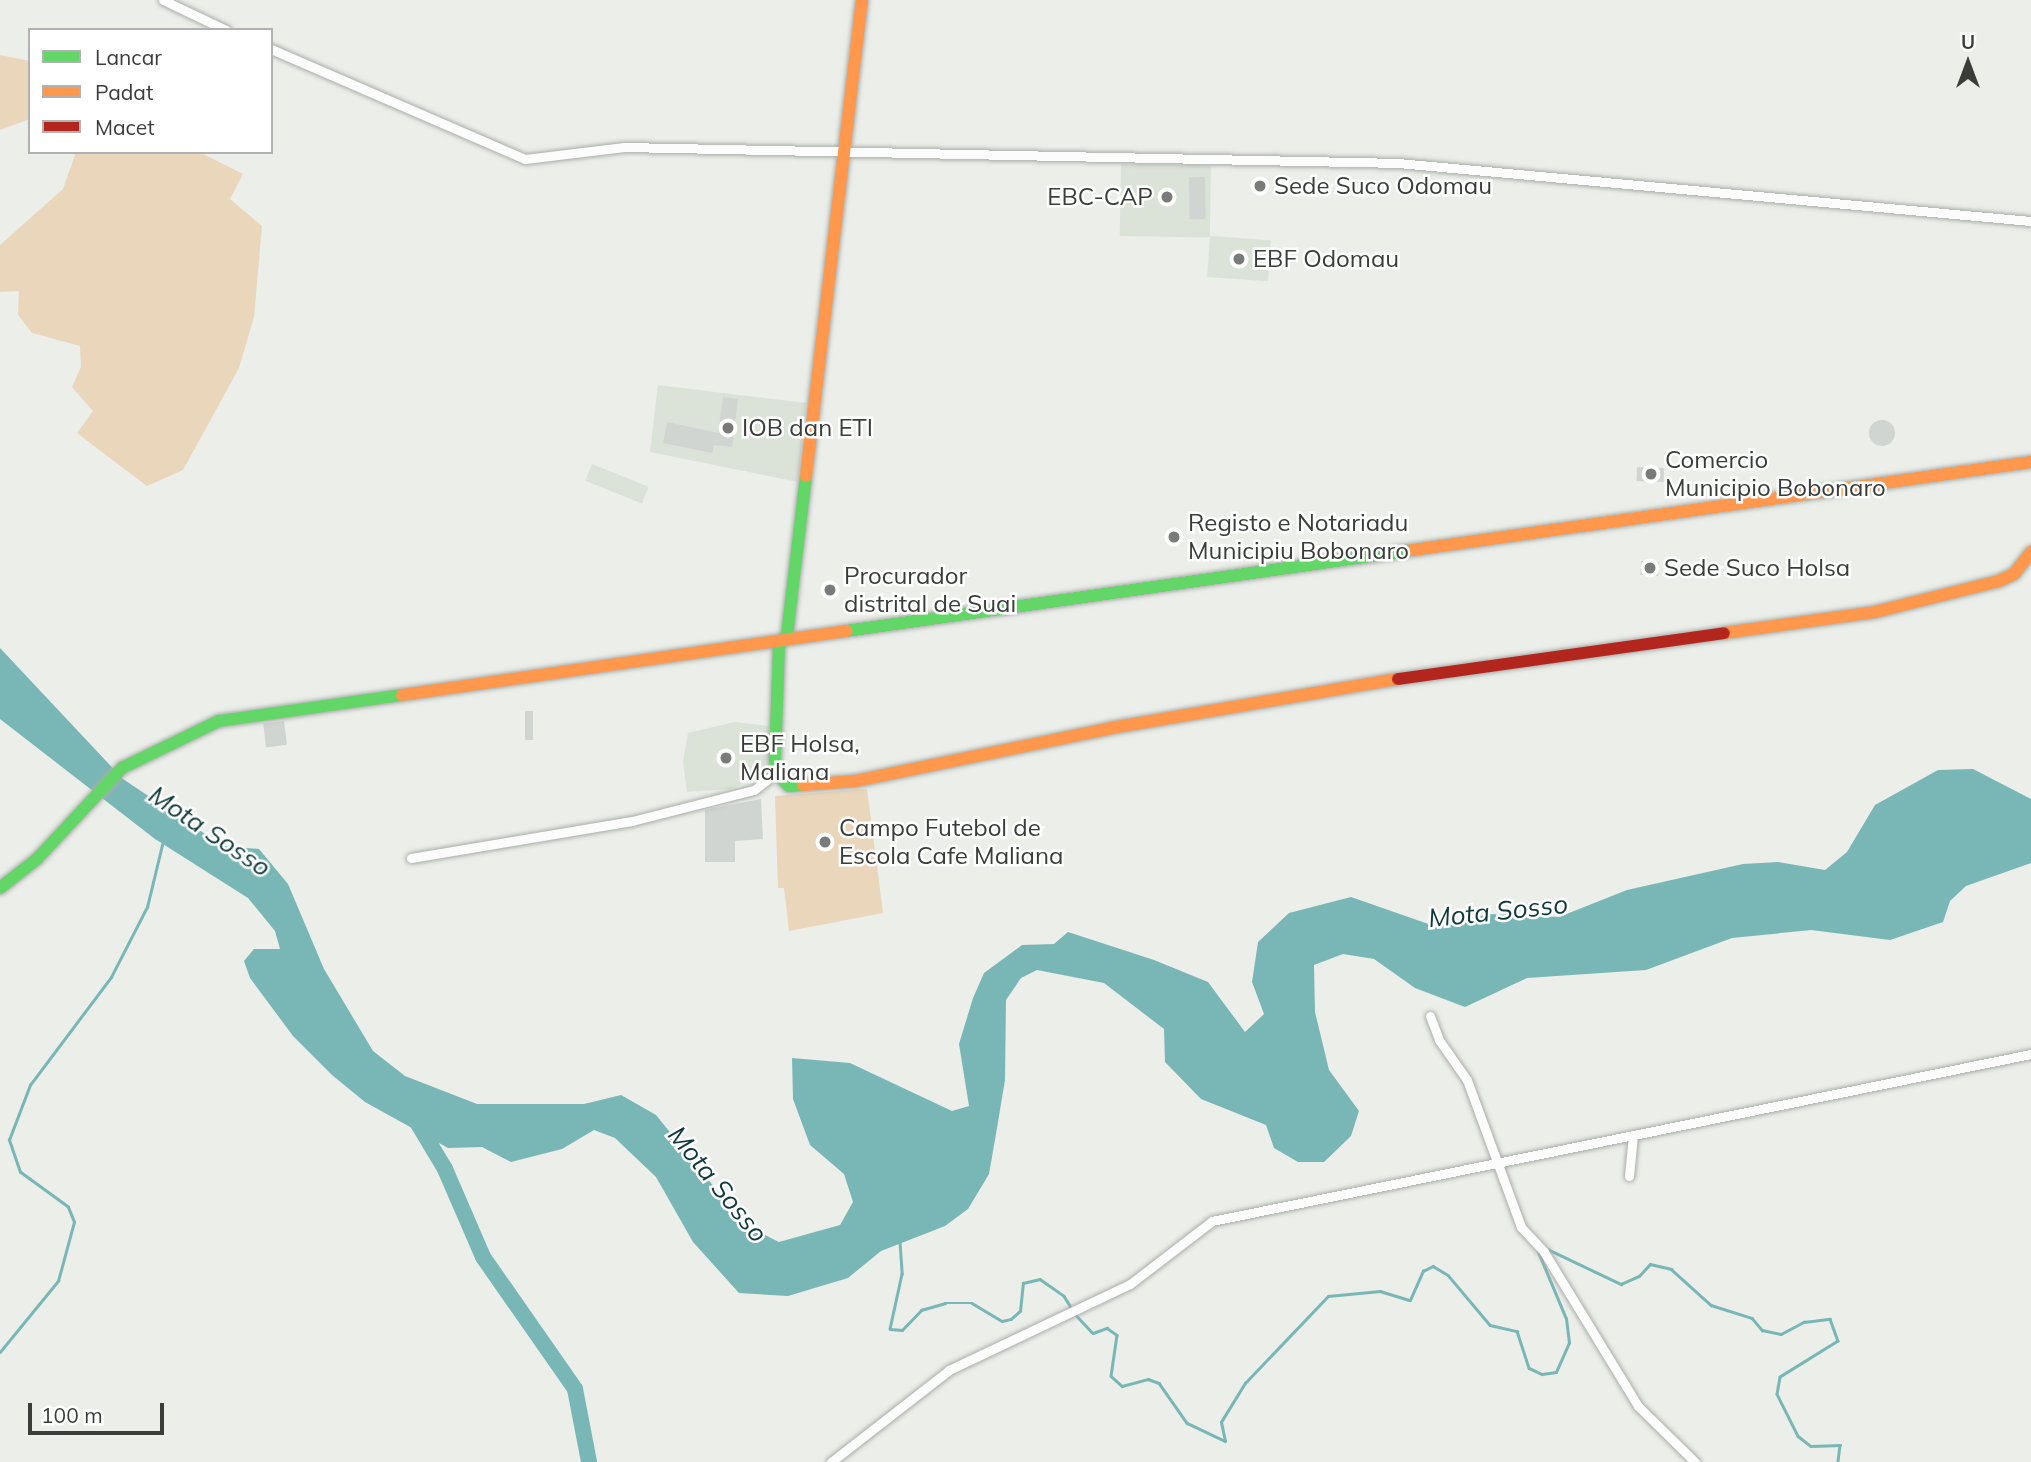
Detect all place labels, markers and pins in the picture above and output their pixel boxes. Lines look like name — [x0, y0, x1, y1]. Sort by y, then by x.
place label: Sede Suco Odomau — [1274, 172, 1492, 200]
marker: Sede Suco Odomau — [1252, 178, 1268, 194]
place label: EBC-CAP — [1047, 183, 1153, 211]
marker: EBC-CAP — [1159, 189, 1175, 205]
place label: EBF Odomau — [1253, 245, 1399, 273]
marker: EBF Odomau — [1231, 251, 1247, 267]
place label: IOB dan ETI — [742, 414, 873, 442]
marker: IOB dan ETI — [720, 420, 736, 436]
place label: Comercio Municipio Bobonaro — [1665, 446, 1886, 502]
marker: Comercio Municipio Bobonaro — [1643, 466, 1659, 482]
place label: Registo e Notariadu Municipiu Bobonaro — [1188, 509, 1409, 565]
marker: Registo e Notariadu Municipiu Bobonaro — [1166, 529, 1182, 545]
place label: Sede Suco Holsa — [1664, 554, 1850, 582]
marker: Sede Suco Holsa — [1642, 560, 1658, 576]
place label: Procurador distrital de Suai — [844, 562, 1016, 618]
marker: Procurador distrital de Suai — [822, 582, 838, 598]
place label: EBF Holsa, Maliana — [740, 730, 860, 786]
marker: EBF Holsa, Maliana — [718, 750, 734, 766]
place label: Campo Futebol de Escola Cafe Maliana — [839, 814, 1063, 870]
marker: Campo Futebol de Escola Cafe Maliana — [817, 834, 833, 850]

